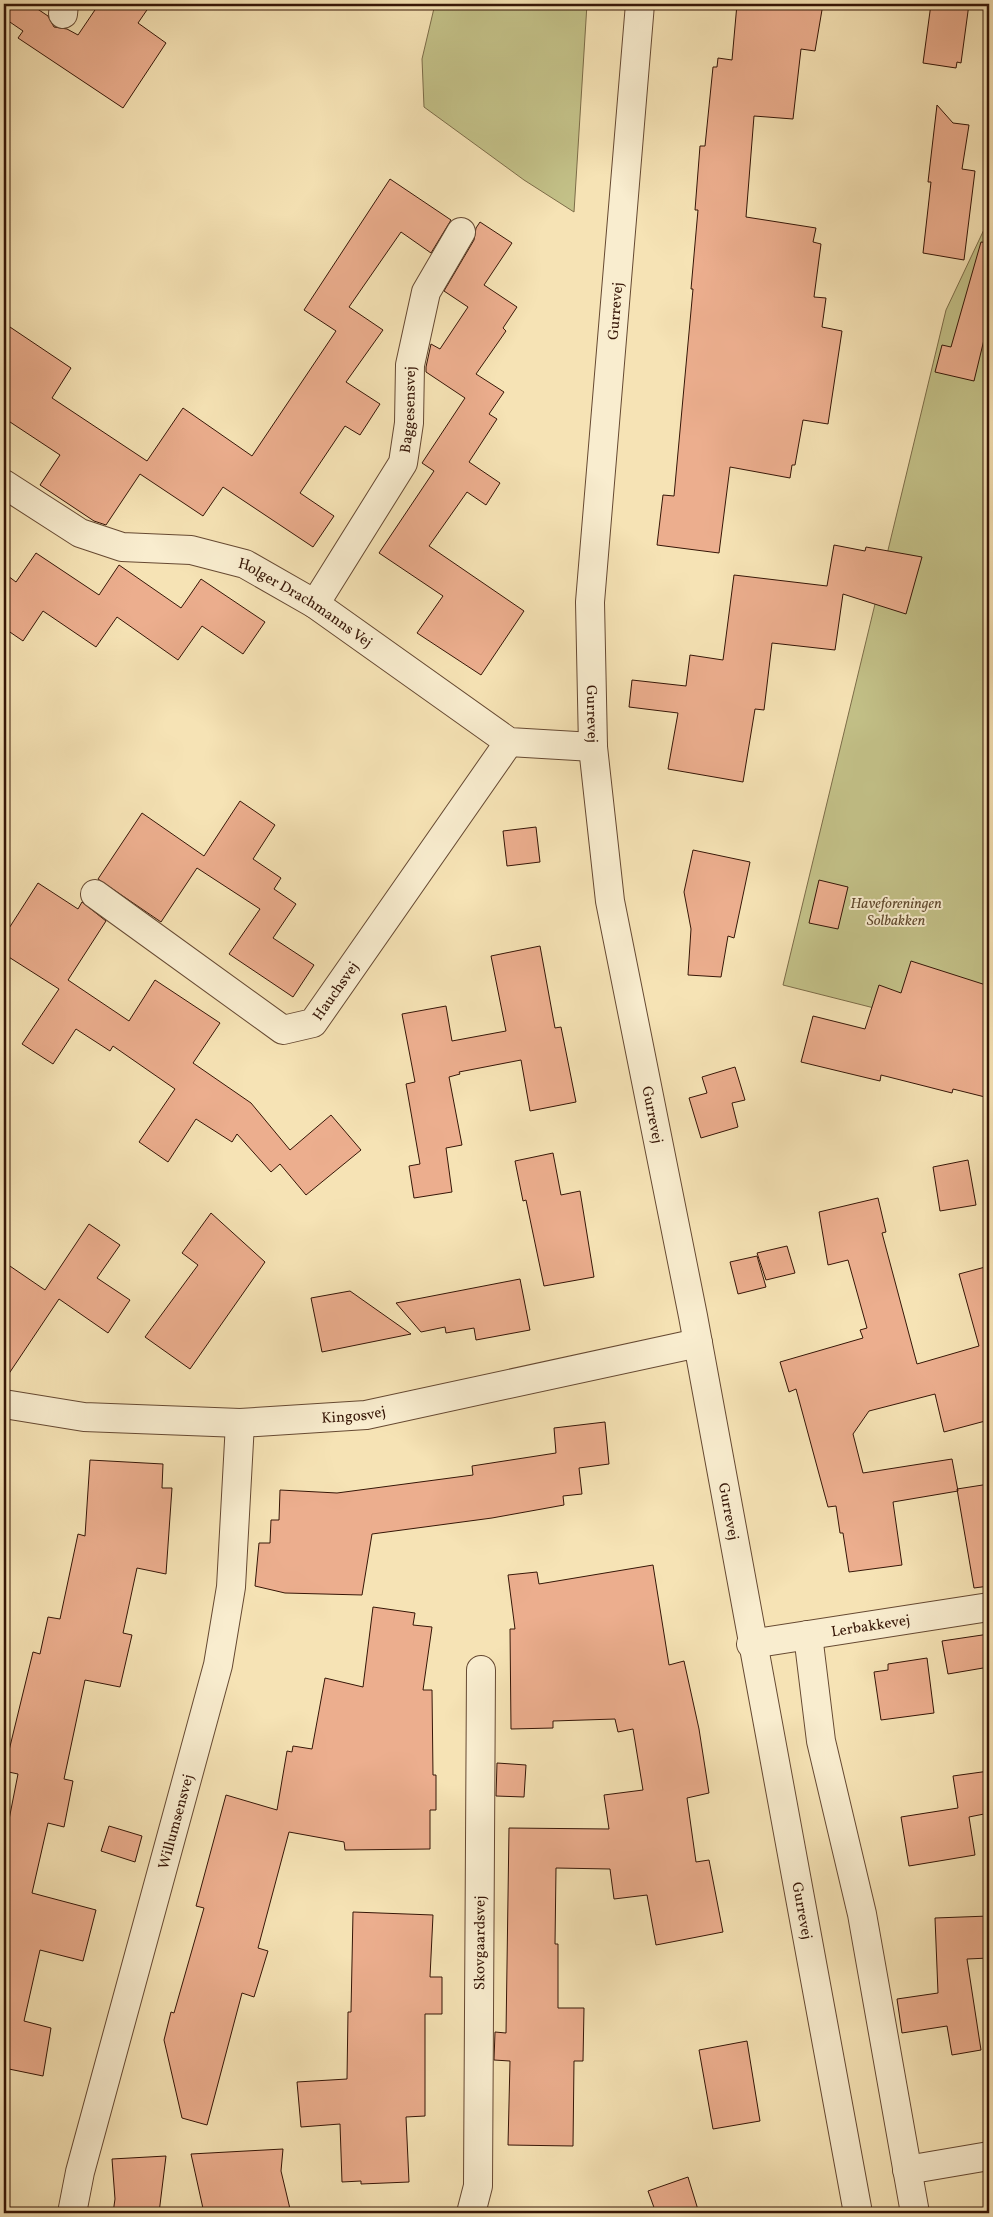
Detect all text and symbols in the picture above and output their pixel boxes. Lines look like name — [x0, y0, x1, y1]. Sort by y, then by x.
street label: Gurrevej — [604, 281, 629, 341]
street label: Baggesensvej — [396, 366, 422, 455]
street label: Holger Drachmanns Vej — [236, 554, 376, 654]
street label: Gurrevej — [580, 685, 602, 743]
park label: Haveforeningen Solbakken — [850, 894, 942, 932]
street label: Hauchsvej — [309, 958, 365, 1026]
street label: Gurrevej — [635, 1084, 667, 1146]
street label: Kingosvej — [321, 1402, 388, 1430]
street label: Gurrevej — [712, 1481, 743, 1542]
street label: Lerbakkevej — [830, 1610, 912, 1643]
street label: Willumsensvej — [154, 1772, 200, 1872]
street label: Gurrevej — [785, 1881, 817, 1942]
street label: Skovgaardsvej — [470, 1896, 492, 1990]

